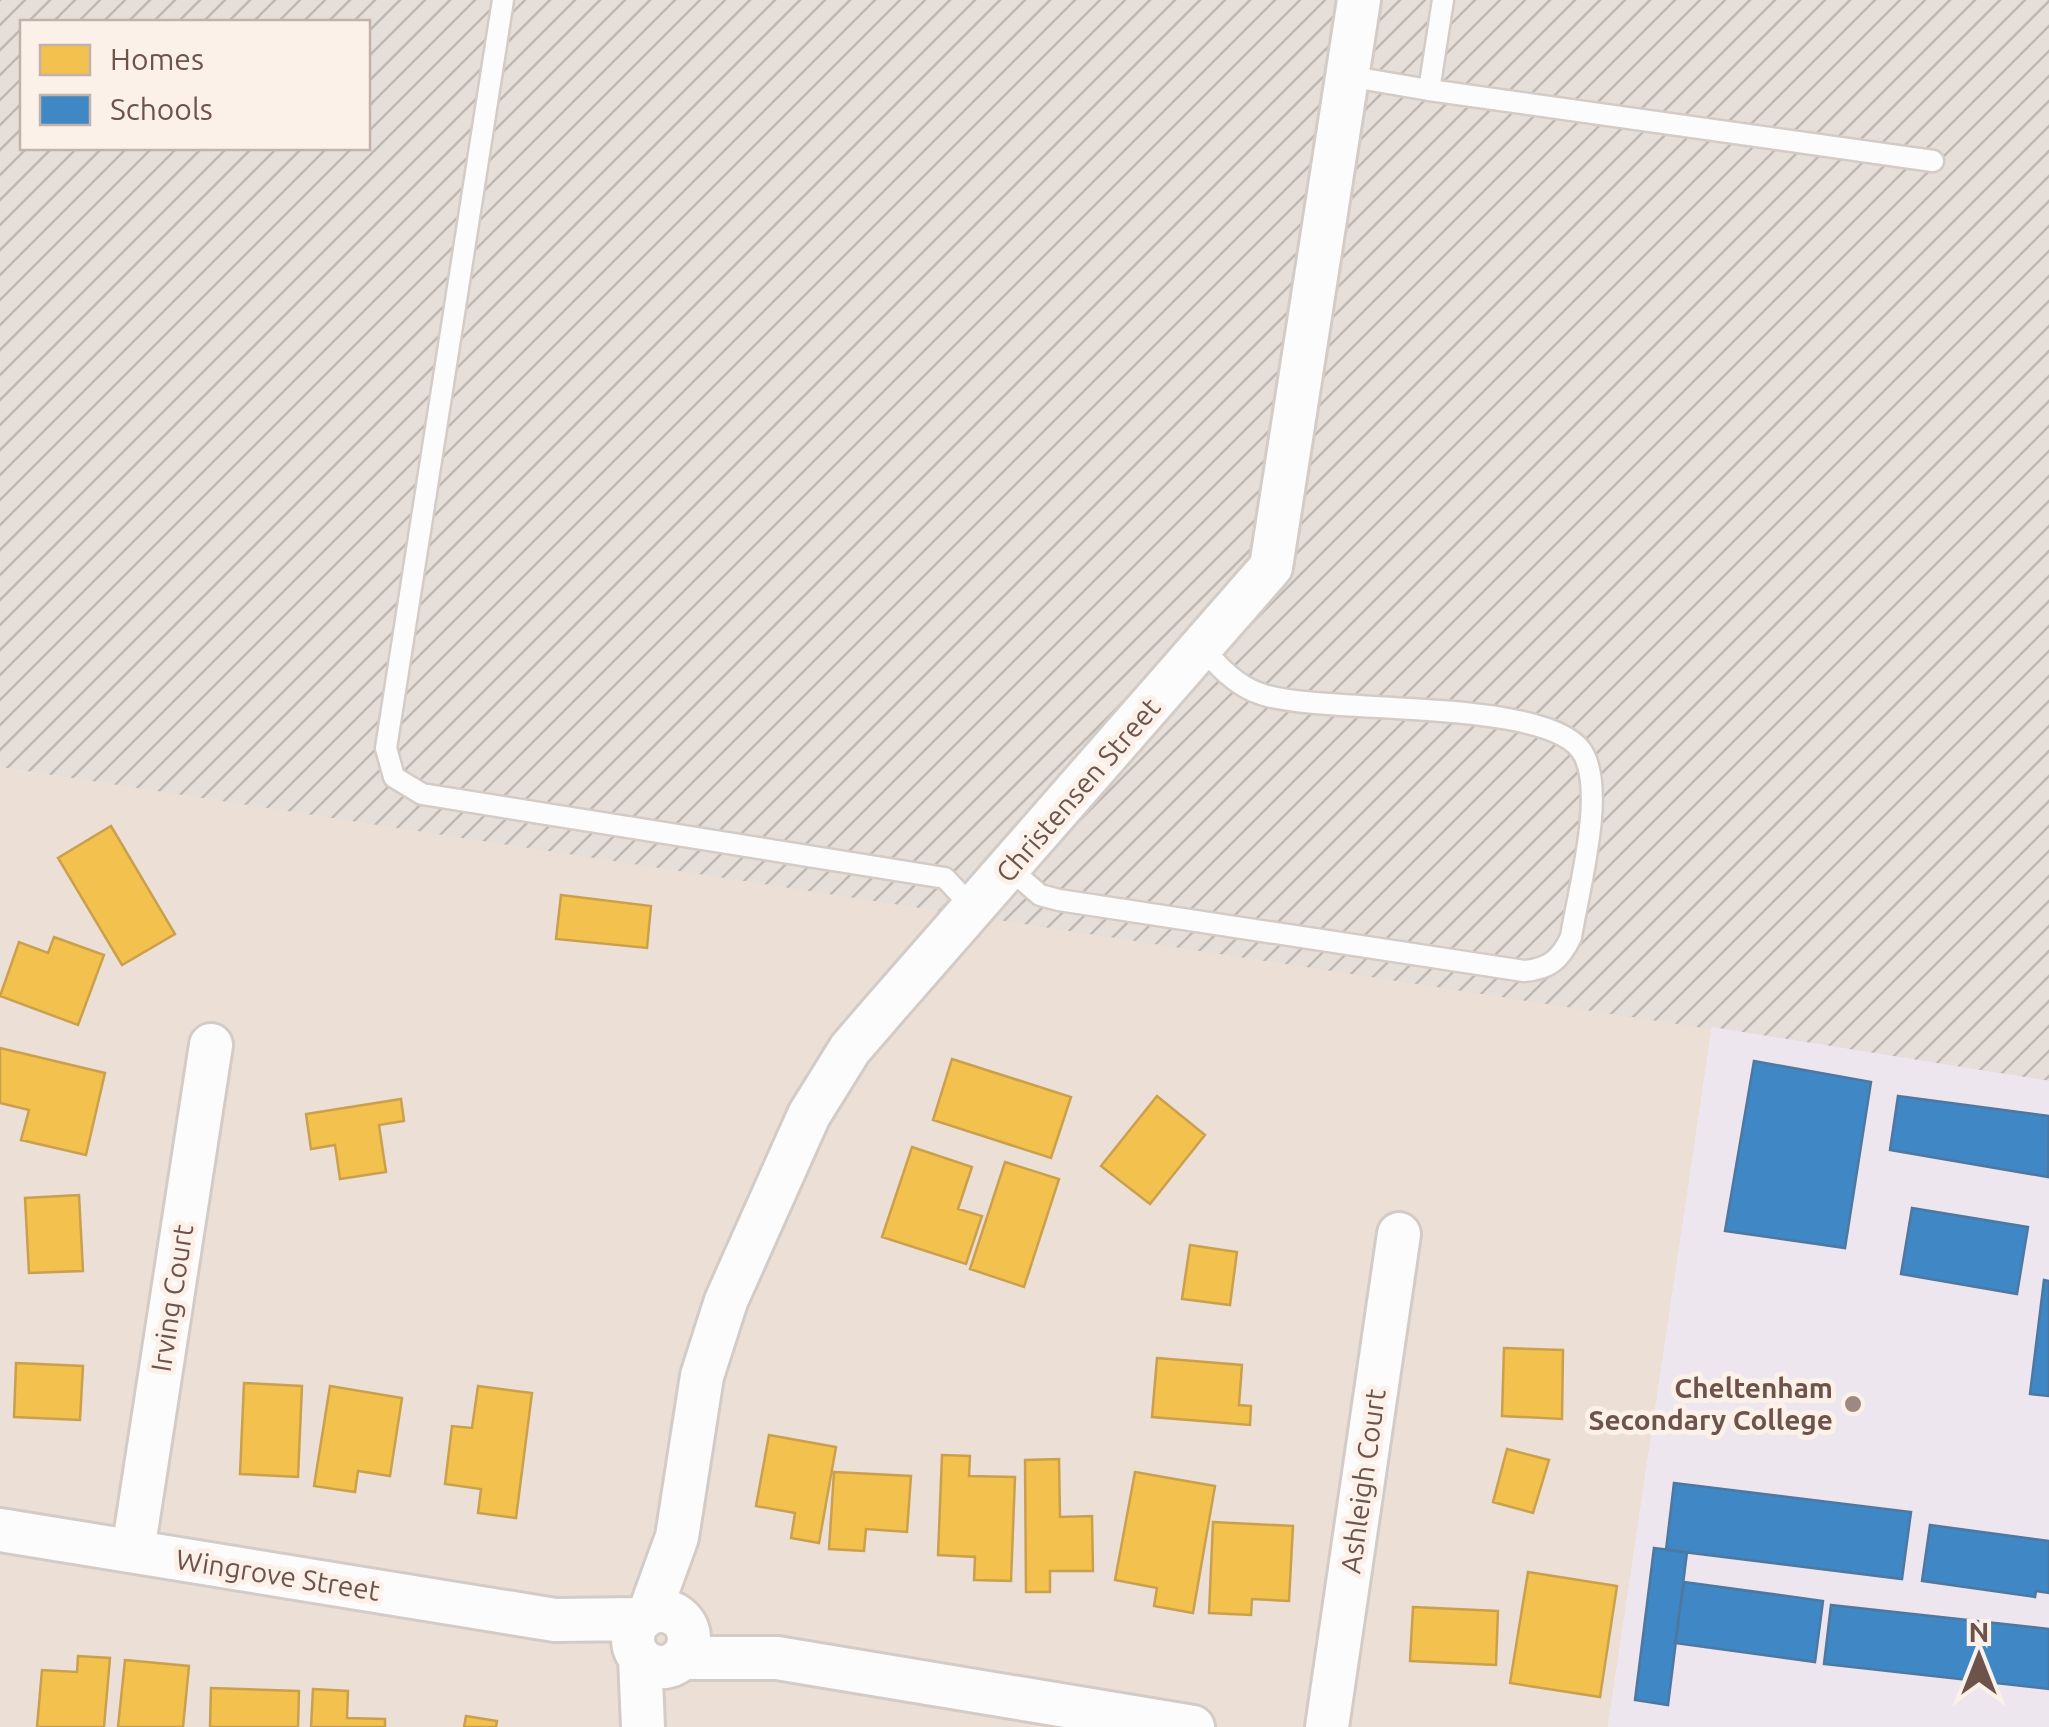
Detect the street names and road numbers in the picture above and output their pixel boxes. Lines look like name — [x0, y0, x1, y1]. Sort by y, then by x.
street label: Christensen Street — [989, 691, 1166, 888]
street label: Irving Court — [145, 1222, 198, 1374]
street label: Ashleigh Court — [1334, 1387, 1391, 1575]
street label: Wingrove Street — [174, 1543, 382, 1606]

